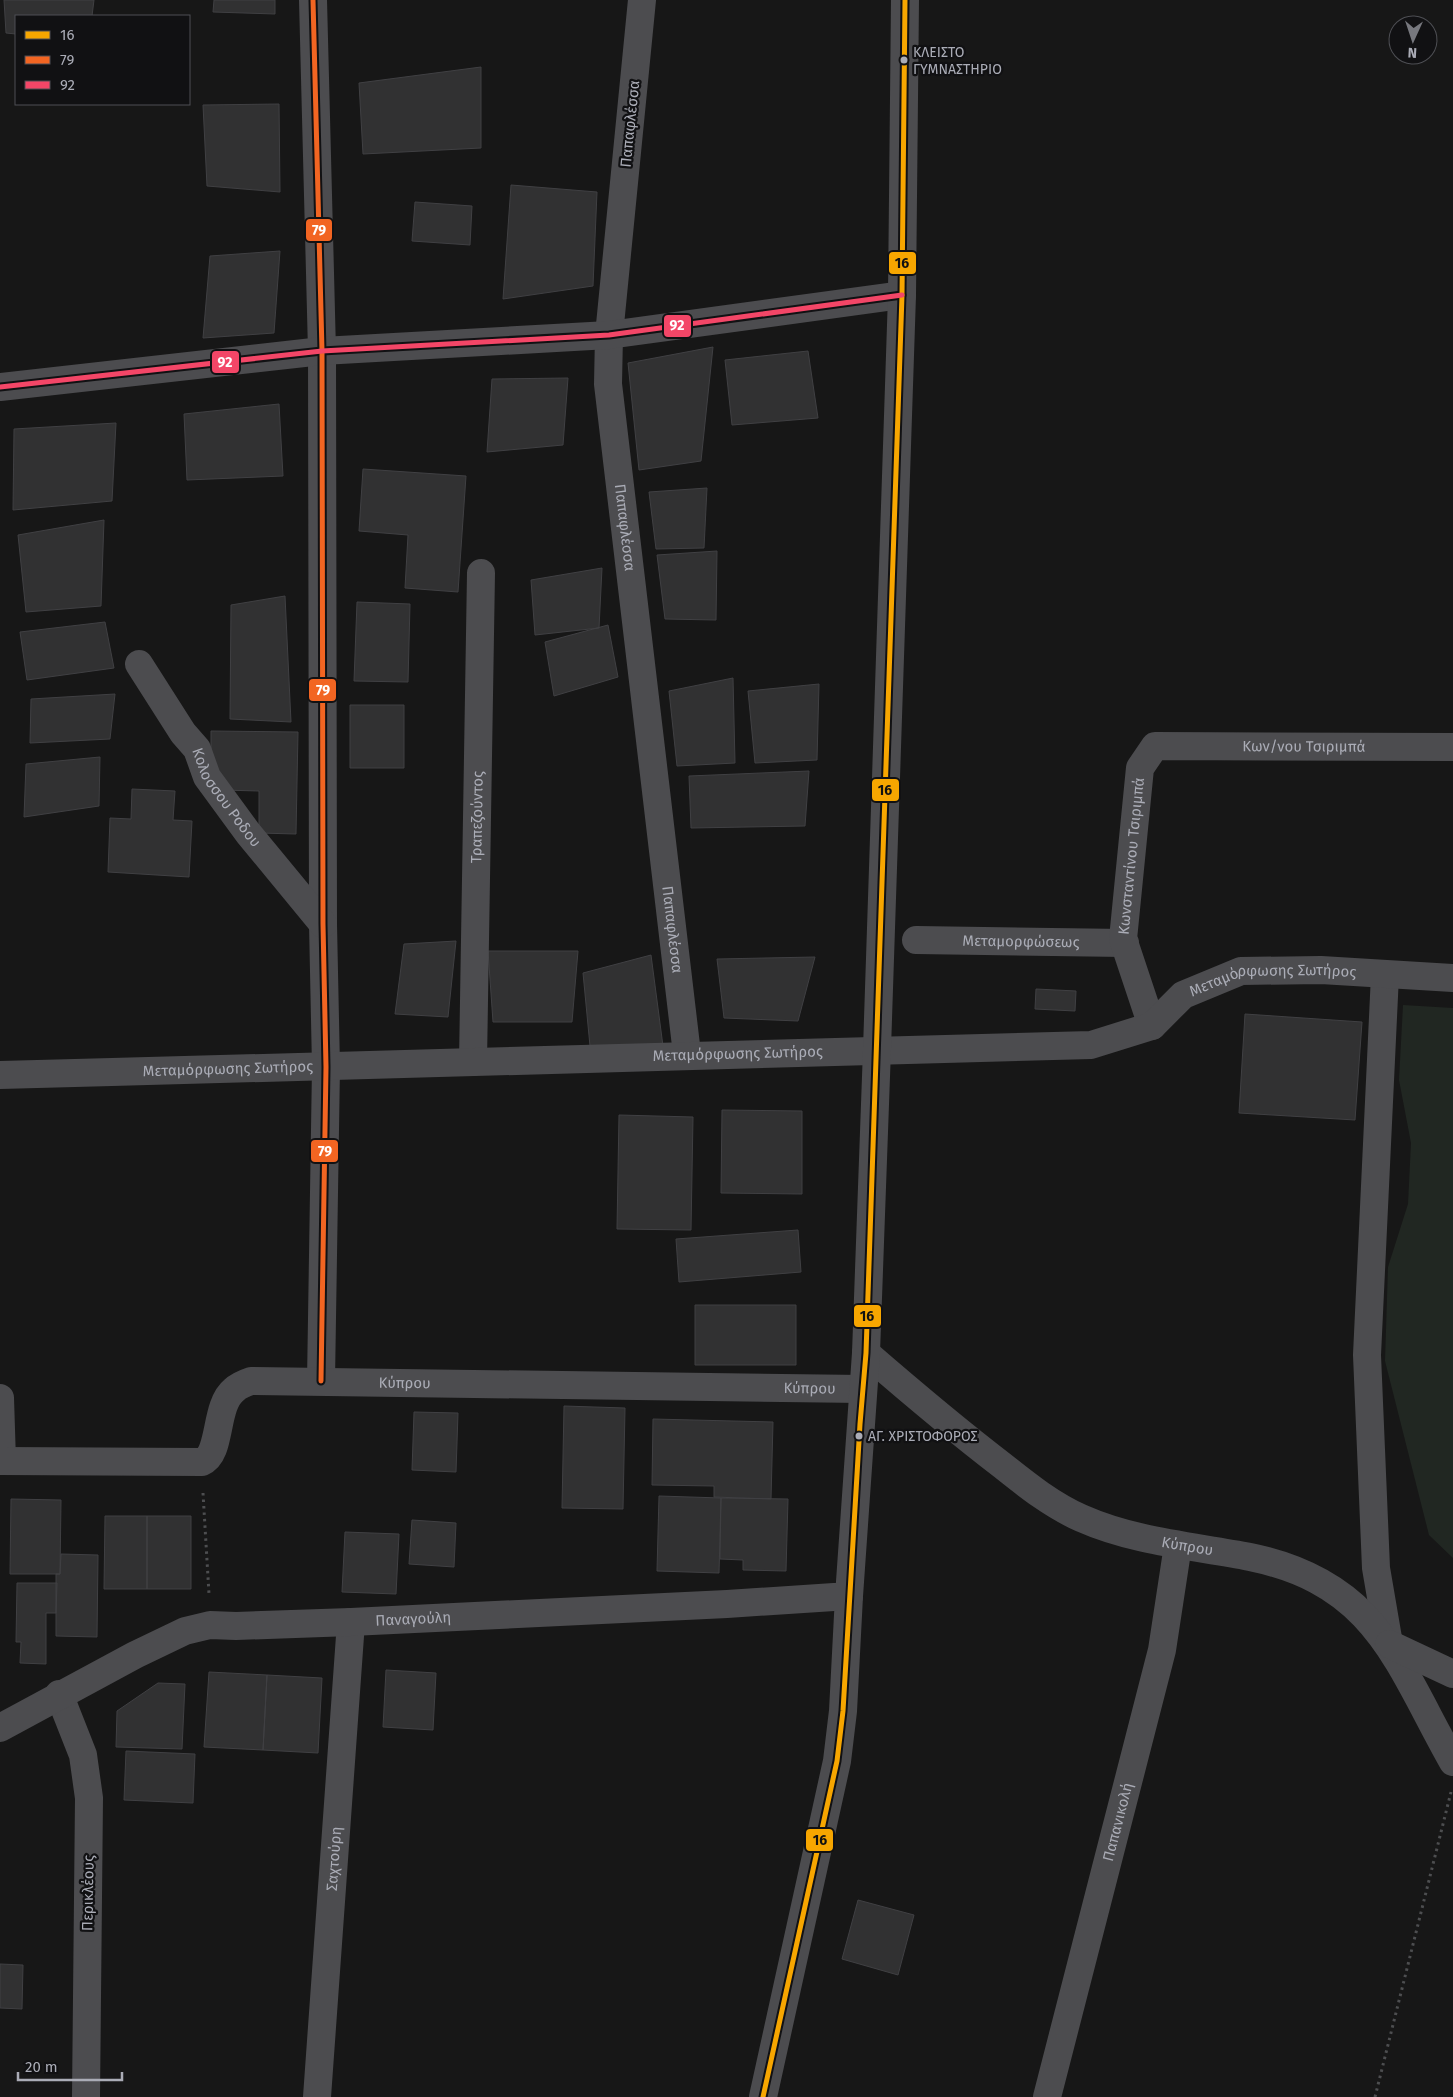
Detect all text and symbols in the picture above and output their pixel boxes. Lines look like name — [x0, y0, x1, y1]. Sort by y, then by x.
legend — [15, 15, 190, 105]
north arrow — [1388, 15, 1438, 65]
text: 16 — [60, 26, 75, 44]
place label: ΚΛΕΙΣΤΟ ΓΥΜΝΑΣΤΗΡΙΟ — [913, 44, 1002, 78]
text: N — [1407, 44, 1417, 61]
text: 79 — [60, 51, 74, 69]
marker: ΚΛΕΙΣΤΟ ΓΥΜΝΑΣΤΗΡΙΟ — [899, 55, 909, 65]
text: 92 — [60, 76, 75, 94]
street label: Παπαφλέσσα — [616, 79, 644, 169]
line badge: 79 — [305, 218, 333, 242]
text: 79 — [312, 222, 326, 239]
line badge: 16 — [888, 251, 917, 275]
text: 16 — [895, 255, 909, 272]
line badge: 92 — [663, 314, 692, 338]
text: 92 — [670, 317, 684, 334]
line badge: 92 — [211, 350, 240, 374]
text: 92 — [218, 354, 232, 371]
street label: Παπαφλέσσα — [611, 483, 639, 572]
line badge: 79 — [308, 678, 337, 702]
text: 79 — [316, 682, 330, 699]
street label: Κων/νου Τσιριμπά — [1242, 737, 1365, 756]
street label: Κολοσσου Ροδου — [188, 745, 265, 851]
street label: Τραπεζούντος — [467, 771, 487, 863]
street label: Κωνσταντίνου Τσιριμπά — [1114, 777, 1148, 936]
line badge: 16 — [871, 778, 900, 802]
text: 16 — [878, 782, 892, 799]
street label: Παπαφλέσσα — [658, 885, 686, 974]
street label: Μεταμορφώσεως — [962, 932, 1080, 951]
street label: Μεταμόρφωσης Σωτήρος — [1187, 961, 1357, 1000]
street label: Μεταμόρφωσης Σωτήρος — [652, 1042, 823, 1065]
street label: Μεταμόρφωσης Σωτήρος — [142, 1057, 313, 1080]
line badge: 79 — [310, 1139, 339, 1163]
text: 79 — [318, 1143, 332, 1160]
line badge: 16 — [853, 1304, 882, 1328]
text: 16 — [860, 1308, 874, 1325]
street label: Κύπρου — [378, 1374, 431, 1392]
street label: Κύπρου — [783, 1379, 836, 1398]
place label: ΑΓ. ΧΡΙΣΤΟΦΟΡΟΣ — [868, 1428, 977, 1445]
marker: ΑΓ. ΧΡΙΣΤΟΦΟΡΟΣ — [854, 1431, 864, 1441]
street label: Κύπρου — [1160, 1533, 1215, 1559]
street label: Παναγούλη — [375, 1608, 452, 1630]
street label: Παπανικολή — [1099, 1781, 1137, 1863]
street label: Σαχτούρη — [323, 1826, 345, 1891]
line badge: 16 — [805, 1828, 834, 1852]
text: 16 — [813, 1832, 827, 1849]
street label: Περικλέους — [78, 1855, 98, 1931]
scale bar — [18, 2050, 121, 2082]
text: 20 m — [25, 2058, 58, 2076]

